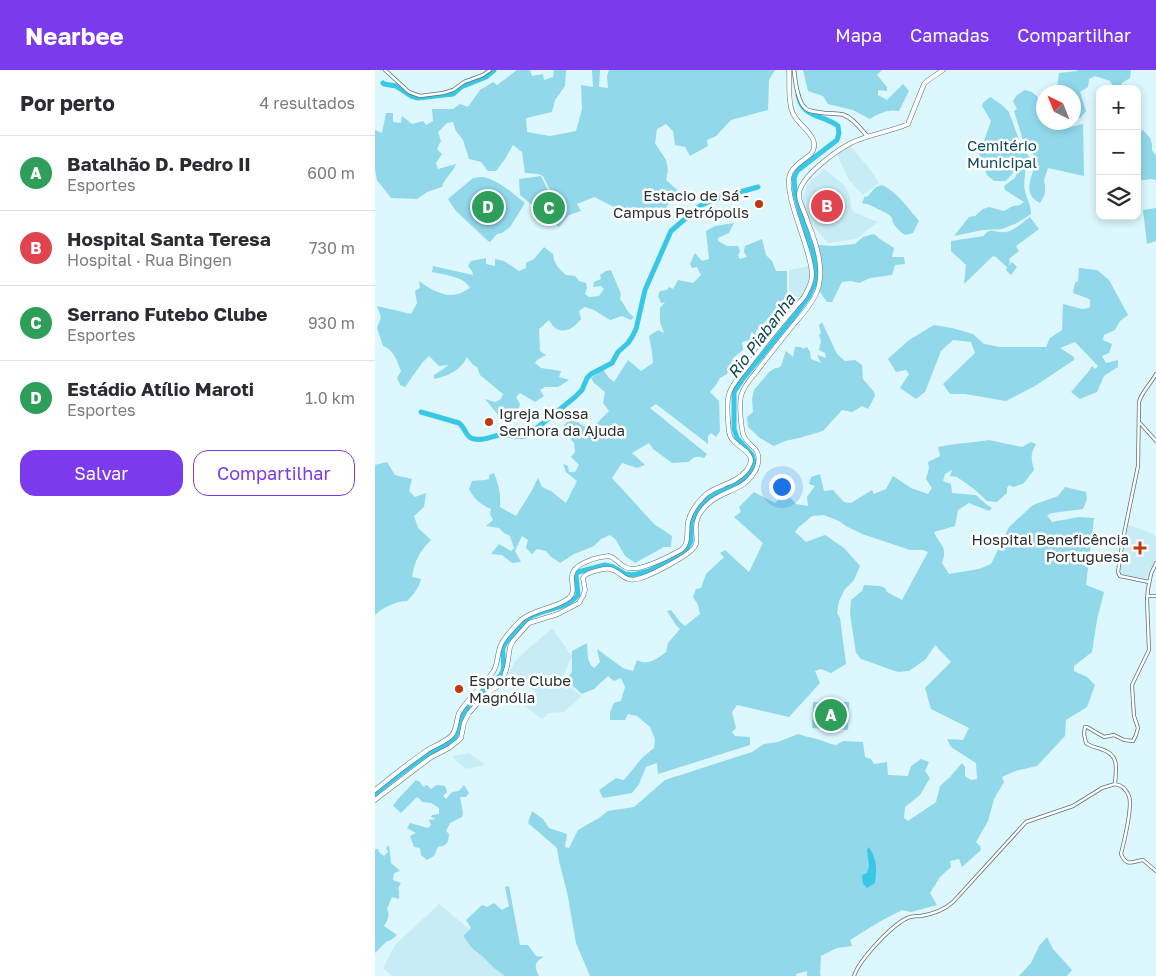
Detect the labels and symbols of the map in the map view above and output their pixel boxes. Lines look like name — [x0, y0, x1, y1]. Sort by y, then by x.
north arrow — [1036, 85, 1081, 130]
park label: Cemitério Municipal — [967, 136, 1037, 171]
place label: Estacio de Sá - Campus Petrópolis — [613, 186, 749, 221]
pin: B — [811, 187, 843, 225]
pin: D — [472, 188, 504, 226]
pin: C — [533, 189, 565, 227]
marker: Estacio de Sá - Campus Petrópolis — [753, 198, 765, 210]
water label: Rio Piabanha — [723, 289, 800, 382]
place label: Igreja Nossa Senhora da Ajuda — [499, 404, 625, 439]
marker: Igreja Nossa Senhora da Ajuda — [483, 416, 495, 428]
your location — [769, 474, 795, 500]
place label: Hospital Beneficência Portuguesa — [972, 530, 1129, 565]
marker: Hospital Beneficência Portuguesa — [1133, 541, 1147, 555]
place label: Esporte Clube Magnólia — [469, 671, 571, 706]
marker: Esporte Clube Magnólia — [453, 683, 465, 695]
pin: A — [815, 696, 847, 734]

